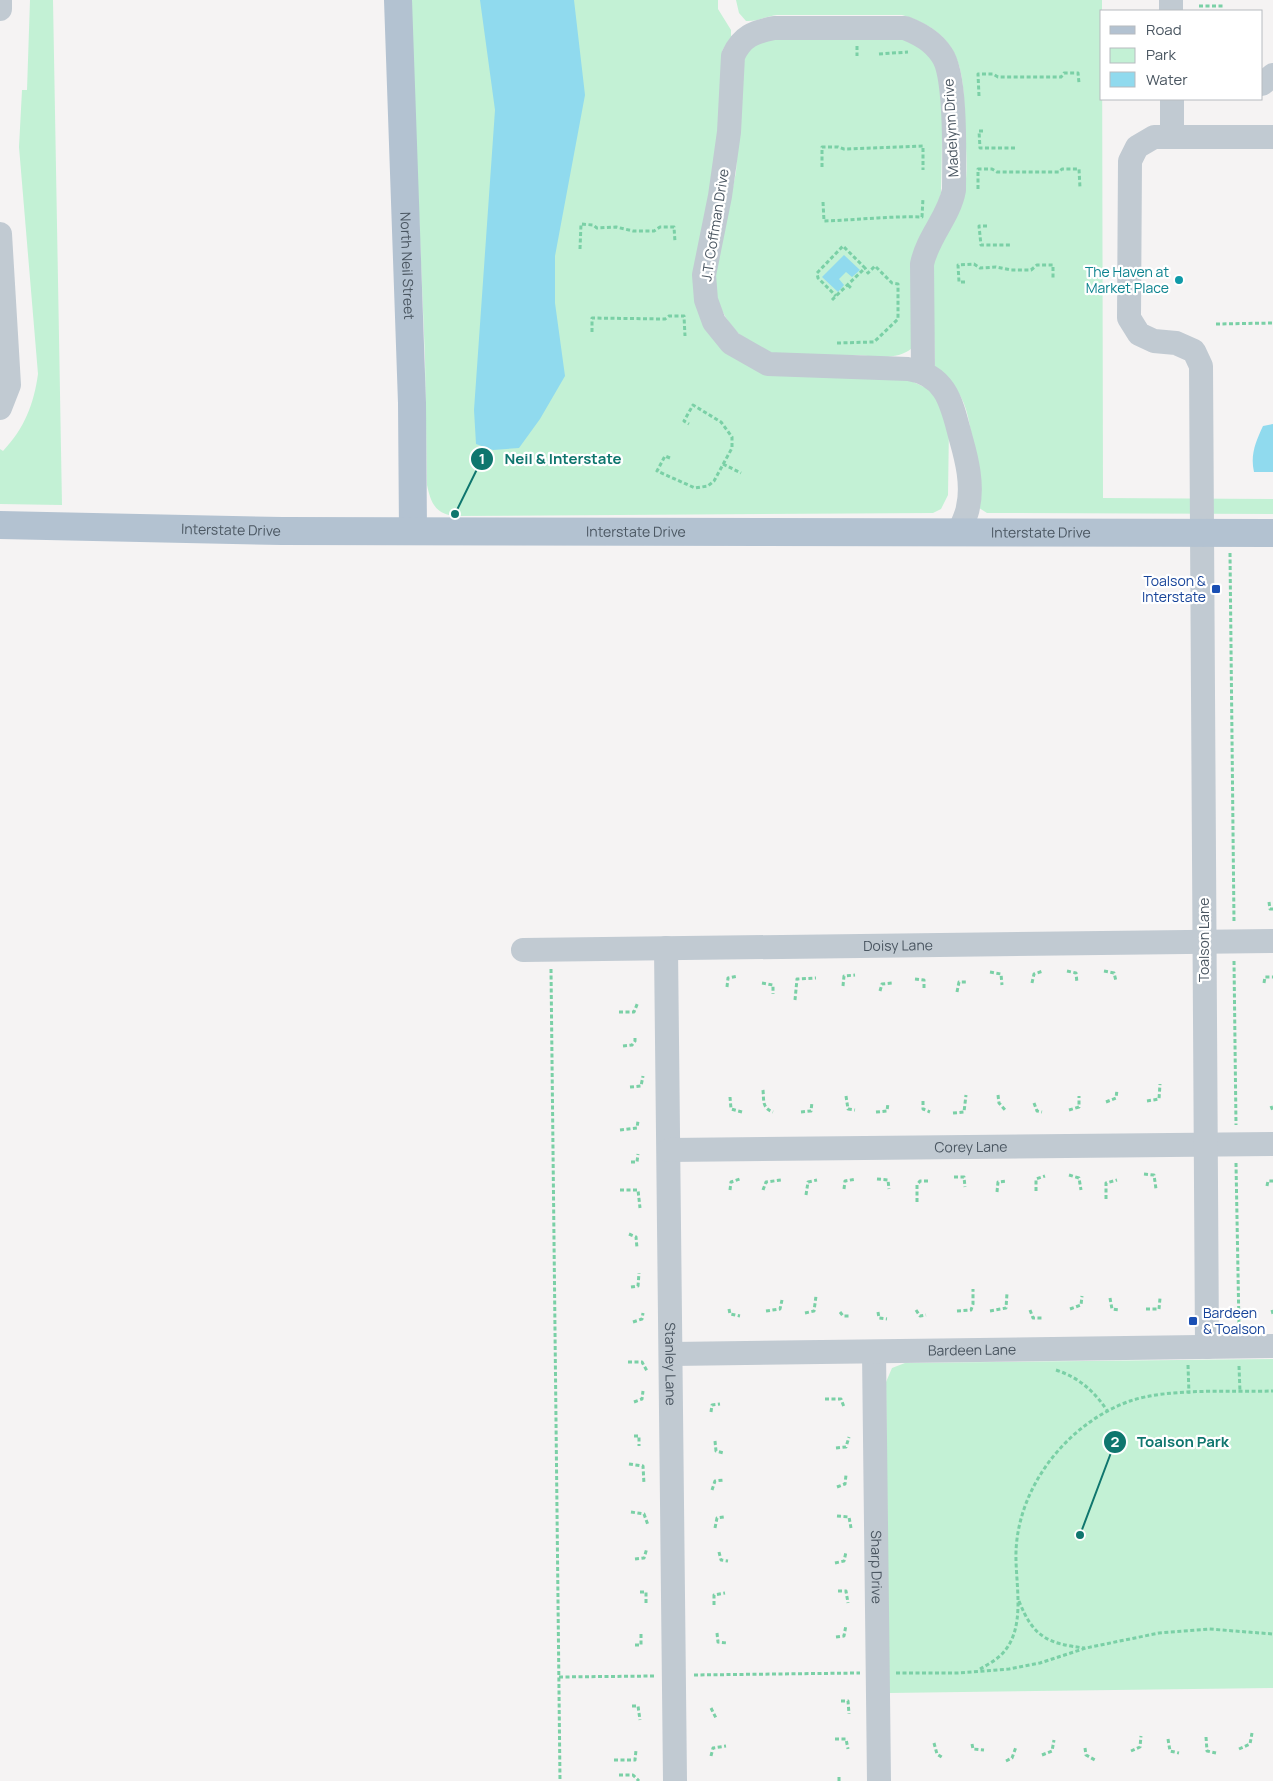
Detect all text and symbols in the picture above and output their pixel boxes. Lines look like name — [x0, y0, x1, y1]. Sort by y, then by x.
legend — [1100, 10, 1263, 100]
text: Road — [1146, 19, 1182, 40]
text: Park — [1146, 44, 1176, 65]
text: Water — [1146, 69, 1188, 90]
street label: Madelynn Drive — [938, 78, 963, 178]
street label: J.T. Coffman Drive — [696, 167, 733, 283]
street label: North Neil Street — [396, 212, 419, 321]
place label: The Haven at Market Place — [1085, 262, 1169, 297]
marker: The Haven at Market Place — [1173, 274, 1185, 286]
callout: Neil & Interstate — [470, 444, 632, 474]
text: 1 — [479, 448, 485, 469]
text: Neil & Interstate — [505, 448, 622, 469]
street label: Interstate Drive — [181, 519, 281, 540]
street label: Interstate Drive — [586, 522, 686, 541]
street label: Interstate Drive — [991, 522, 1091, 542]
place label: Toalson & Interstate — [1142, 571, 1206, 606]
marker: Toalson & Interstate — [1210, 583, 1222, 595]
street label: Toalson Lane — [1194, 898, 1213, 982]
street label: Doisy Lane — [863, 935, 933, 955]
street label: Corey Lane — [934, 1137, 1008, 1156]
place label: Bardeen & Toalson — [1203, 1303, 1265, 1338]
marker: Bardeen & Toalson — [1187, 1315, 1199, 1327]
street label: Stanley Lane — [661, 1322, 681, 1406]
street label: Bardeen Lane — [928, 1339, 1016, 1360]
callout: Toalson Park — [1102, 1427, 1239, 1457]
text: 2 — [1111, 1431, 1120, 1452]
text: Toalson Park — [1137, 1431, 1230, 1452]
street label: Sharp Drive — [867, 1530, 887, 1604]

